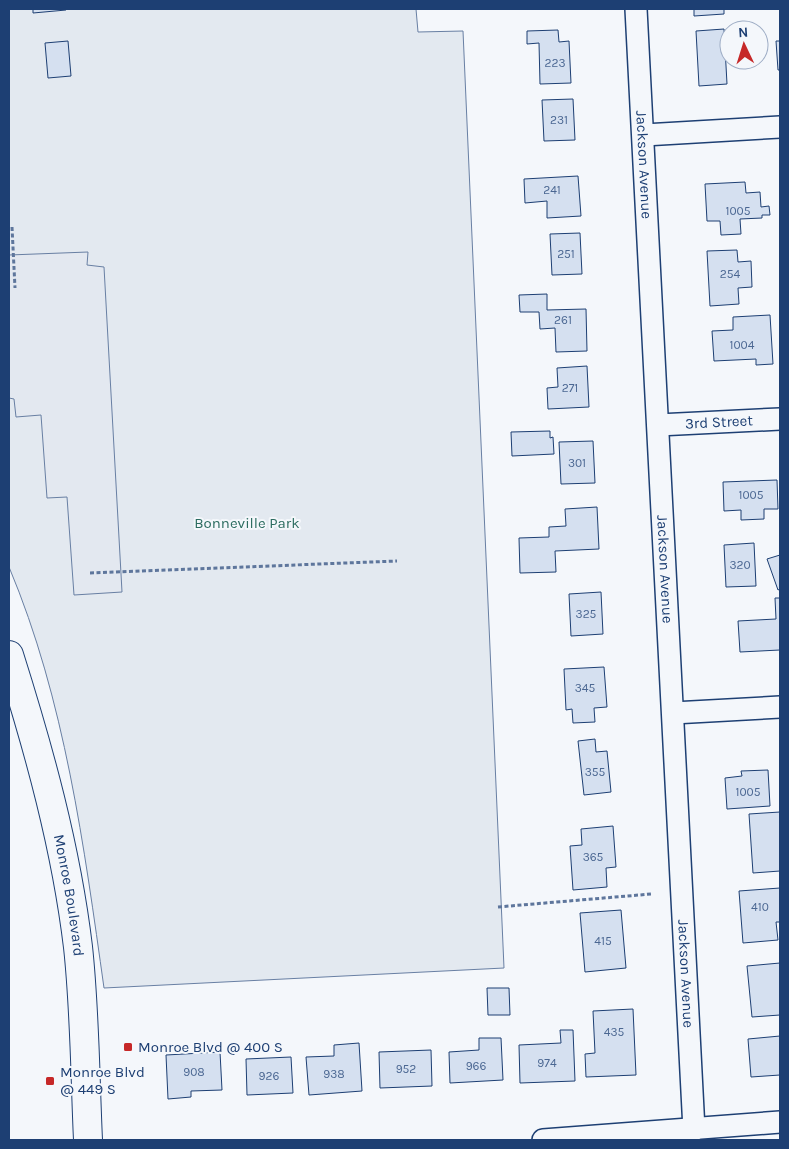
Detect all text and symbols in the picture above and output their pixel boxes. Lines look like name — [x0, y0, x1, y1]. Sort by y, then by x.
north arrow — [719, 20, 769, 70]
text: N — [738, 24, 749, 41]
house number: 223 — [545, 56, 566, 70]
street label: Jackson Avenue — [632, 110, 656, 220]
house number: 231 — [550, 113, 568, 127]
house number: 241 — [543, 183, 561, 197]
house number: 1005 — [726, 204, 751, 218]
house number: 251 — [557, 247, 575, 261]
house number: 254 — [720, 267, 741, 281]
house number: 261 — [554, 313, 572, 327]
house number: 1004 — [730, 338, 755, 352]
house number: 271 — [562, 381, 578, 395]
street label: 3rd Street — [685, 411, 754, 433]
house number: 301 — [568, 456, 586, 470]
house number: 1005 — [739, 488, 764, 502]
park label: Bonneville Park — [194, 514, 300, 532]
street label: Jackson Avenue — [653, 515, 677, 624]
house number: 320 — [729, 558, 751, 572]
house number: 325 — [576, 607, 597, 621]
house number: 345 — [575, 681, 596, 695]
house number: 355 — [585, 765, 606, 779]
house number: 1005 — [736, 785, 761, 799]
street label: Monroe Boulevard — [50, 833, 88, 957]
house number: 365 — [583, 850, 604, 864]
house number: 410 — [751, 900, 769, 914]
street label: Jackson Avenue — [674, 919, 698, 1028]
house number: 415 — [594, 934, 612, 948]
house number: 435 — [604, 1025, 625, 1039]
place label: Monroe Blvd @ 400 S — [138, 1038, 283, 1056]
marker: Monroe Blvd @ 400 S — [122, 1041, 134, 1053]
house number: 974 — [537, 1056, 557, 1070]
house number: 966 — [466, 1059, 486, 1073]
house number: 952 — [396, 1062, 416, 1076]
place label: Monroe Blvd @ 449 S — [60, 1063, 145, 1098]
house number: 908 — [183, 1065, 205, 1079]
house number: 938 — [323, 1067, 345, 1081]
house number: 926 — [259, 1069, 280, 1083]
marker: Monroe Blvd @ 449 S — [44, 1075, 56, 1087]

